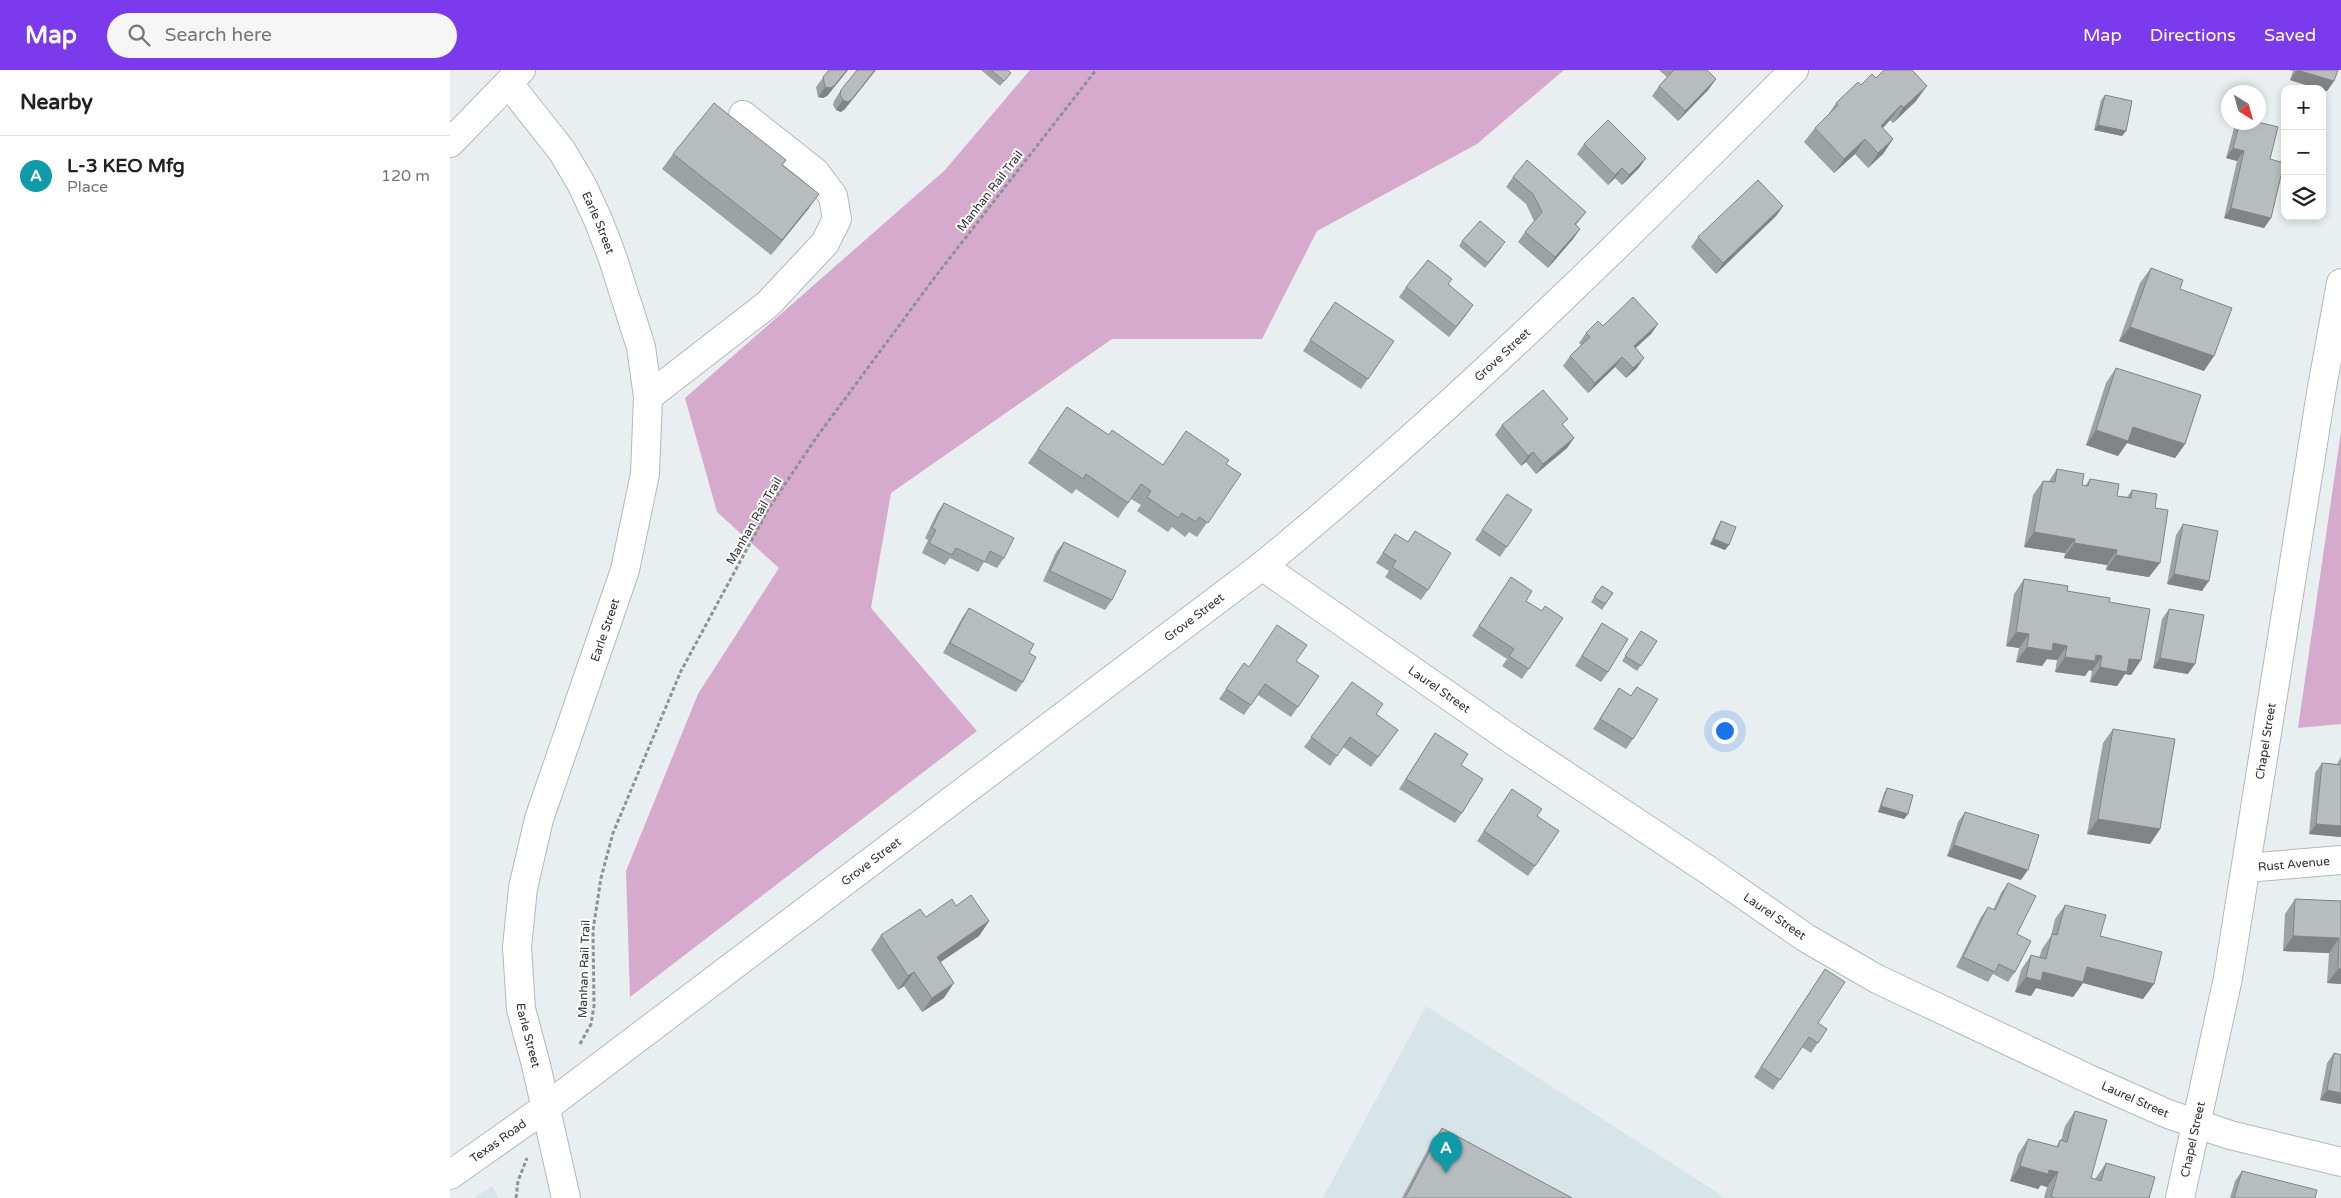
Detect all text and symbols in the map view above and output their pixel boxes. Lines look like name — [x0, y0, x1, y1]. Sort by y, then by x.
search box — [107, 13, 457, 58]
text: Map — [25, 21, 77, 50]
icon: search — [125, 21, 153, 49]
text: Search here — [165, 24, 272, 46]
text: Map — [2083, 24, 2122, 46]
text: Directions — [2150, 24, 2236, 46]
text: Saved — [2264, 24, 2316, 46]
north arrow — [2221, 85, 2266, 130]
map controls — [2281, 85, 2326, 220]
button: + — [2281, 85, 2326, 130]
text: Nearby — [20, 90, 93, 115]
button: − — [2281, 130, 2326, 175]
street label: Manhan Rail Trail — [954, 148, 1026, 234]
text: L-3 KEO Mfg — [67, 155, 185, 177]
text: A — [30, 166, 42, 186]
text: 120 m — [381, 166, 430, 186]
button: layers — [2281, 175, 2326, 220]
text: Place — [67, 177, 108, 197]
street label: Earle Street — [579, 189, 618, 256]
street label: Grove Street — [1471, 325, 1533, 384]
street label: Manhan Rail Trail — [723, 475, 785, 567]
street label: Grove Street — [1161, 590, 1227, 644]
street label: Earle Street — [588, 596, 623, 664]
street label: Laurel Street — [1405, 663, 1473, 716]
street label: Chapel Street — [2253, 702, 2279, 780]
your location — [1712, 718, 1738, 744]
street label: Grove Street — [838, 834, 904, 889]
street label: Rust Avenue — [2257, 854, 2331, 874]
street label: Laurel Street — [1741, 890, 1809, 943]
street label: Manhan Rail Trail — [575, 920, 593, 1018]
street label: Earle Street — [514, 1003, 543, 1069]
street label: Laurel Street — [2099, 1078, 2172, 1121]
street label: Chapel Street — [2178, 1100, 2208, 1179]
street label: Texas Road — [467, 1116, 529, 1166]
pin: A — [1430, 1132, 1462, 1173]

